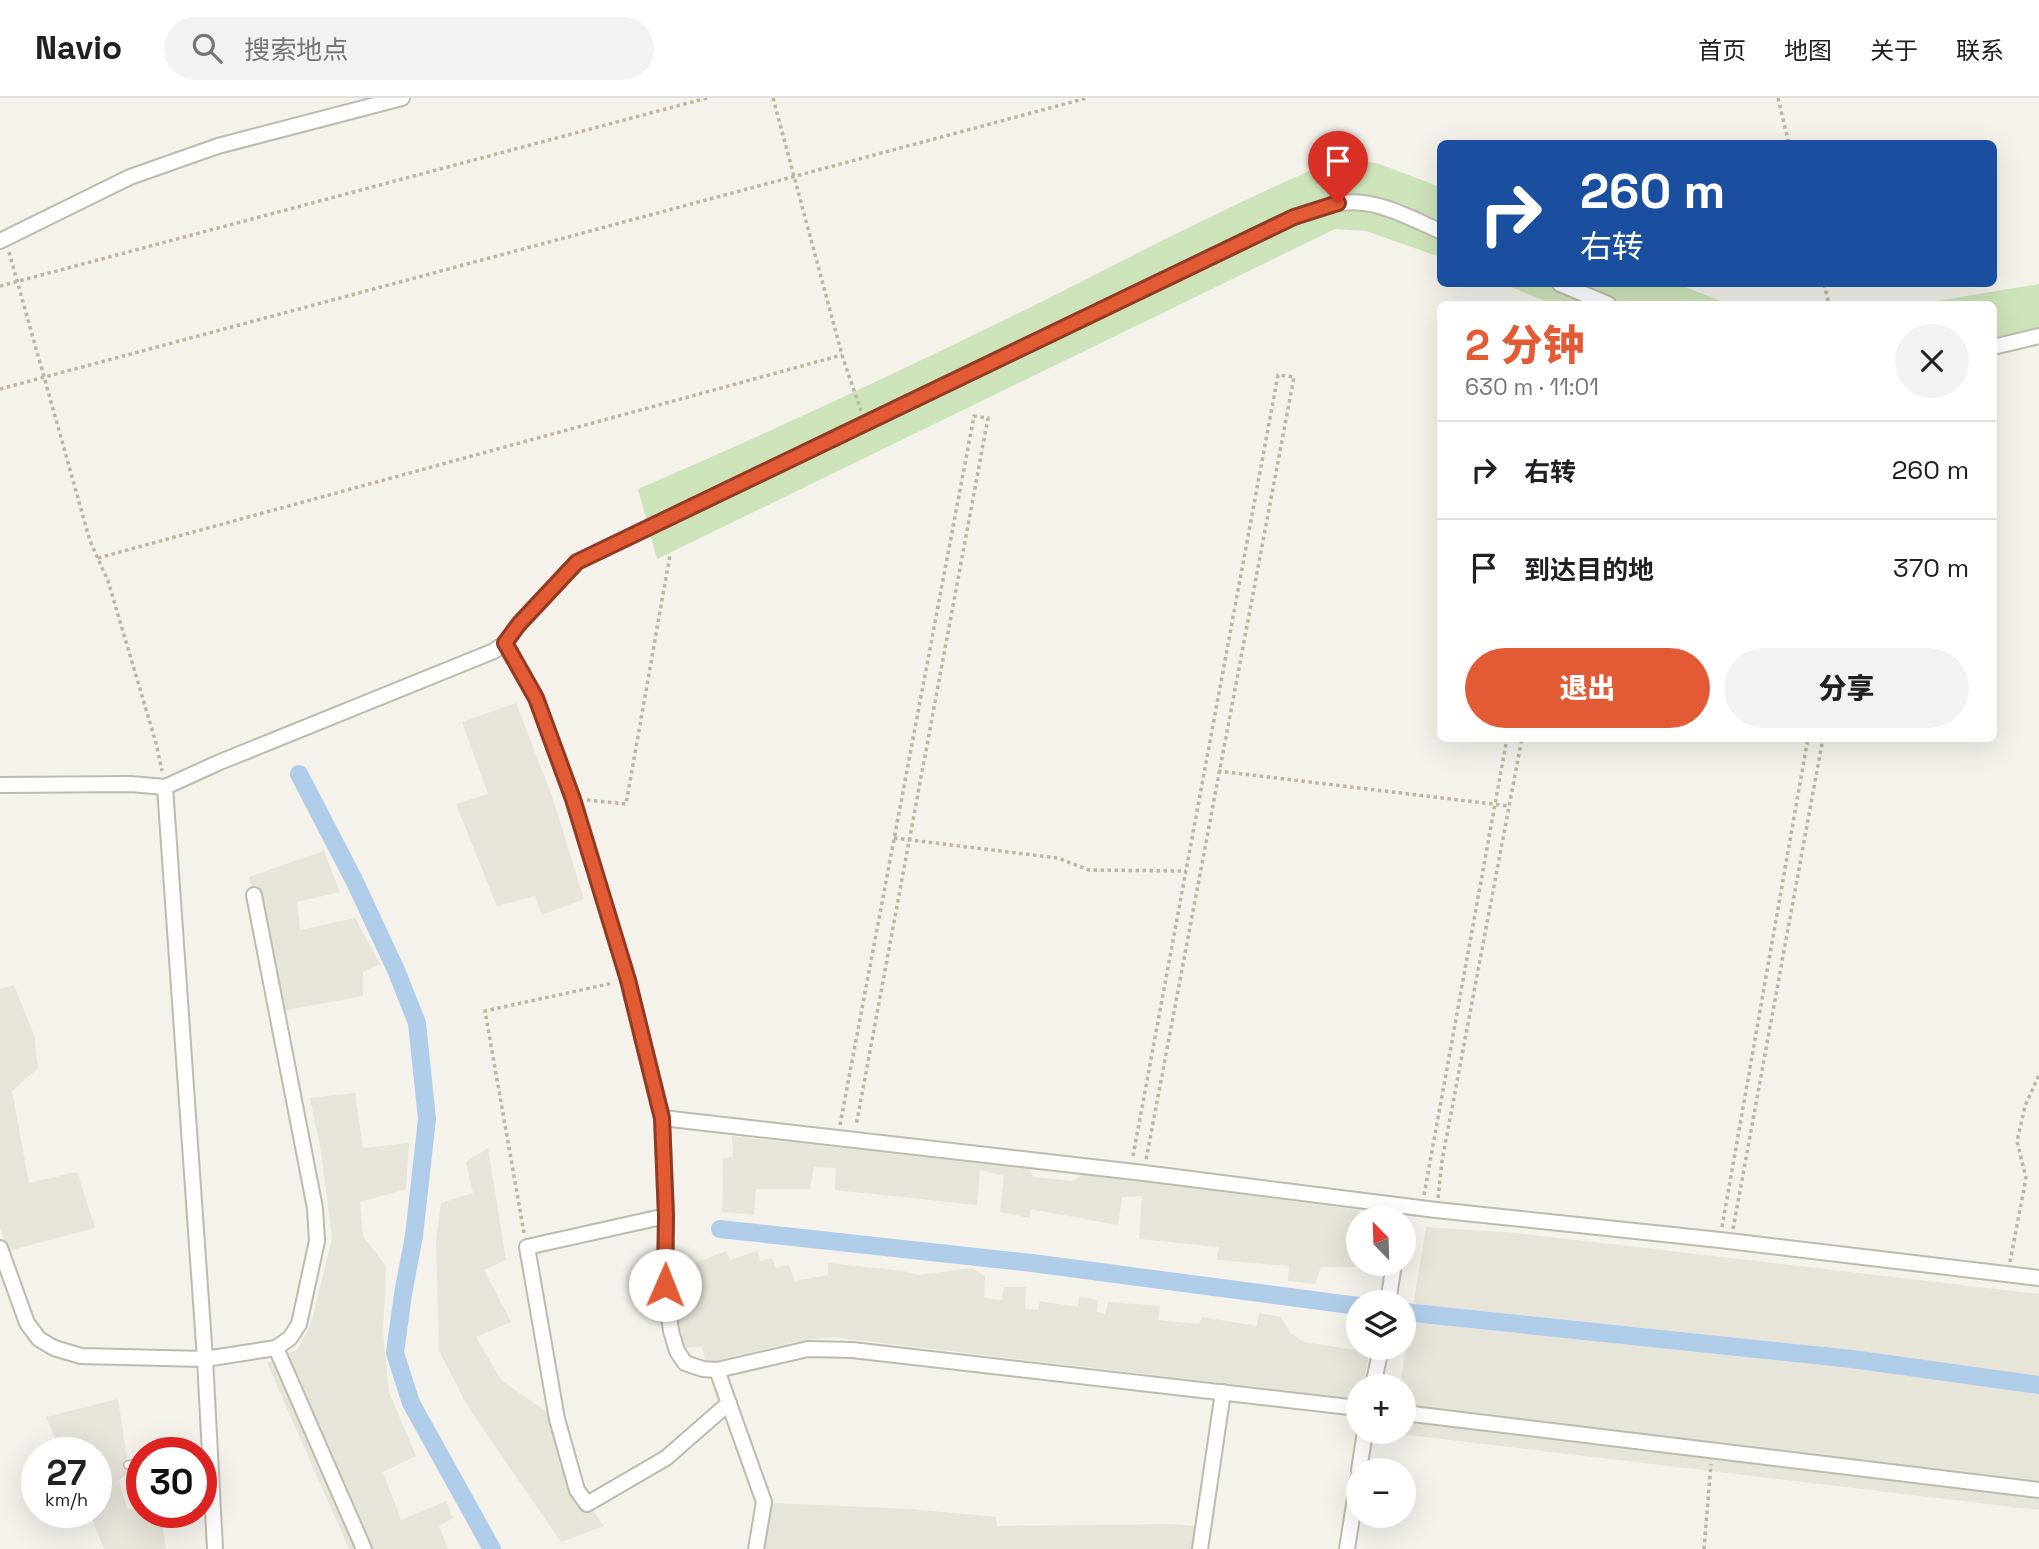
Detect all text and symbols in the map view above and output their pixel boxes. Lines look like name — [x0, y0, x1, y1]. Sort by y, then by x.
search box — [164, 17, 654, 80]
text: Navio — [35, 27, 122, 69]
icon: search — [188, 29, 226, 67]
text: 搜索地点 — [244, 33, 348, 67]
text: 首页 — [1698, 35, 1746, 66]
text: 地图 — [1784, 35, 1832, 66]
text: 关于 — [1870, 35, 1918, 66]
text: 联系 — [1956, 35, 2004, 66]
pin — [1308, 131, 1368, 203]
icon: arrive — [1319, 142, 1357, 180]
text: 260 m — [1580, 160, 1725, 222]
icon: right — [1465, 168, 1556, 259]
text: 右转 — [1580, 227, 1644, 267]
text: 2 分钟 — [1465, 319, 1585, 372]
button: close — [1895, 324, 1969, 398]
text: 630 m · 11:01 — [1465, 372, 1599, 402]
icon: right — [1465, 451, 1503, 489]
text: 260 m — [1892, 453, 1969, 487]
text: 右转 — [1524, 455, 1576, 489]
icon: arrive — [1465, 549, 1503, 587]
text: 370 m — [1893, 551, 1969, 585]
text: 到达目的地 — [1524, 553, 1654, 587]
button: 退出 — [1465, 648, 1710, 728]
button: 分享 — [1724, 648, 1969, 728]
north arrow — [1346, 1206, 1416, 1276]
map controls — [1346, 1206, 1416, 1528]
position arrow — [628, 1248, 702, 1322]
button: layers — [1346, 1290, 1416, 1360]
button: + — [1346, 1374, 1416, 1444]
speed limit sign: 30 — [126, 1437, 217, 1528]
text: 27 — [47, 1451, 86, 1495]
button: − — [1346, 1458, 1416, 1528]
text: km/h — [45, 1488, 88, 1511]

